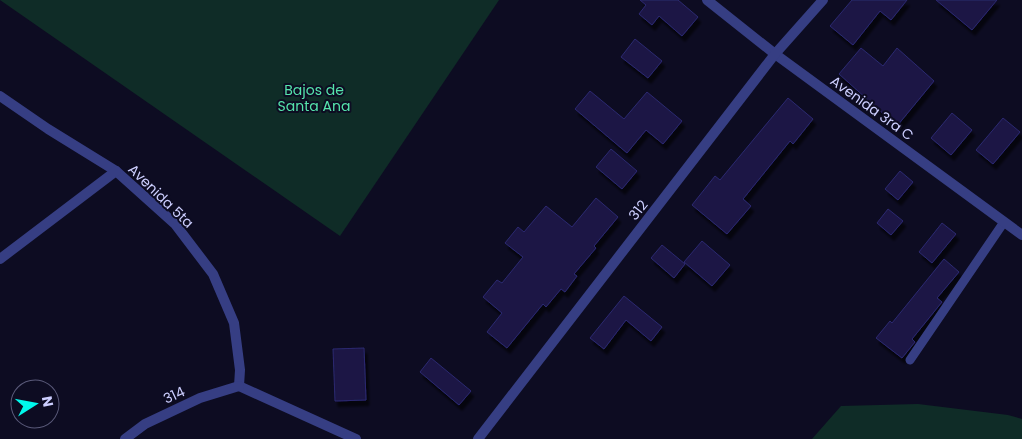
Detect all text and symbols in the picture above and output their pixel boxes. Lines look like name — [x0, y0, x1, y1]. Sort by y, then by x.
street label: Avenida 3ra C — [826, 71, 918, 145]
park label: Bajos de Santa Ana — [278, 80, 350, 116]
street label: Avenida 5ta — [124, 159, 198, 233]
street label: 312 — [624, 196, 652, 224]
north arrow — [10, 379, 60, 429]
street label: 314 — [160, 381, 188, 409]
text: N — [37, 394, 59, 409]

